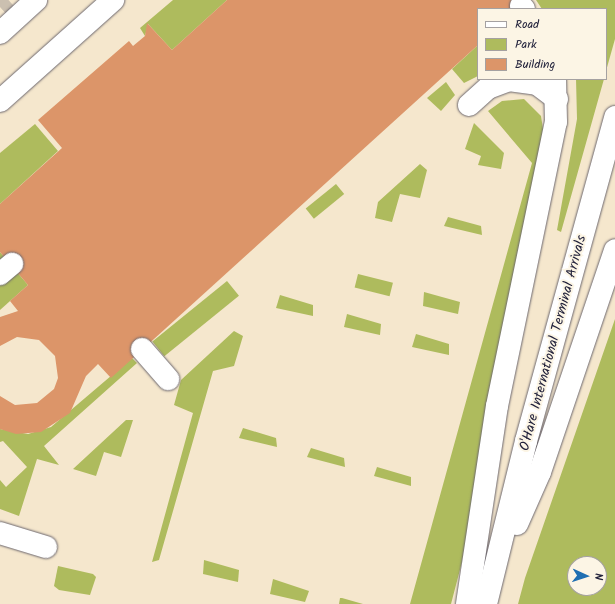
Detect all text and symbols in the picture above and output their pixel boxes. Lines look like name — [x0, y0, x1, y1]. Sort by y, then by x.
legend — [477, 8, 607, 80]
text: Road — [515, 15, 539, 34]
text: Park — [515, 35, 537, 54]
text: Building — [515, 55, 555, 74]
street label: O'Hare International Terminal Arrivals — [516, 233, 590, 453]
north arrow — [567, 556, 607, 596]
text: N — [589, 573, 607, 581]

